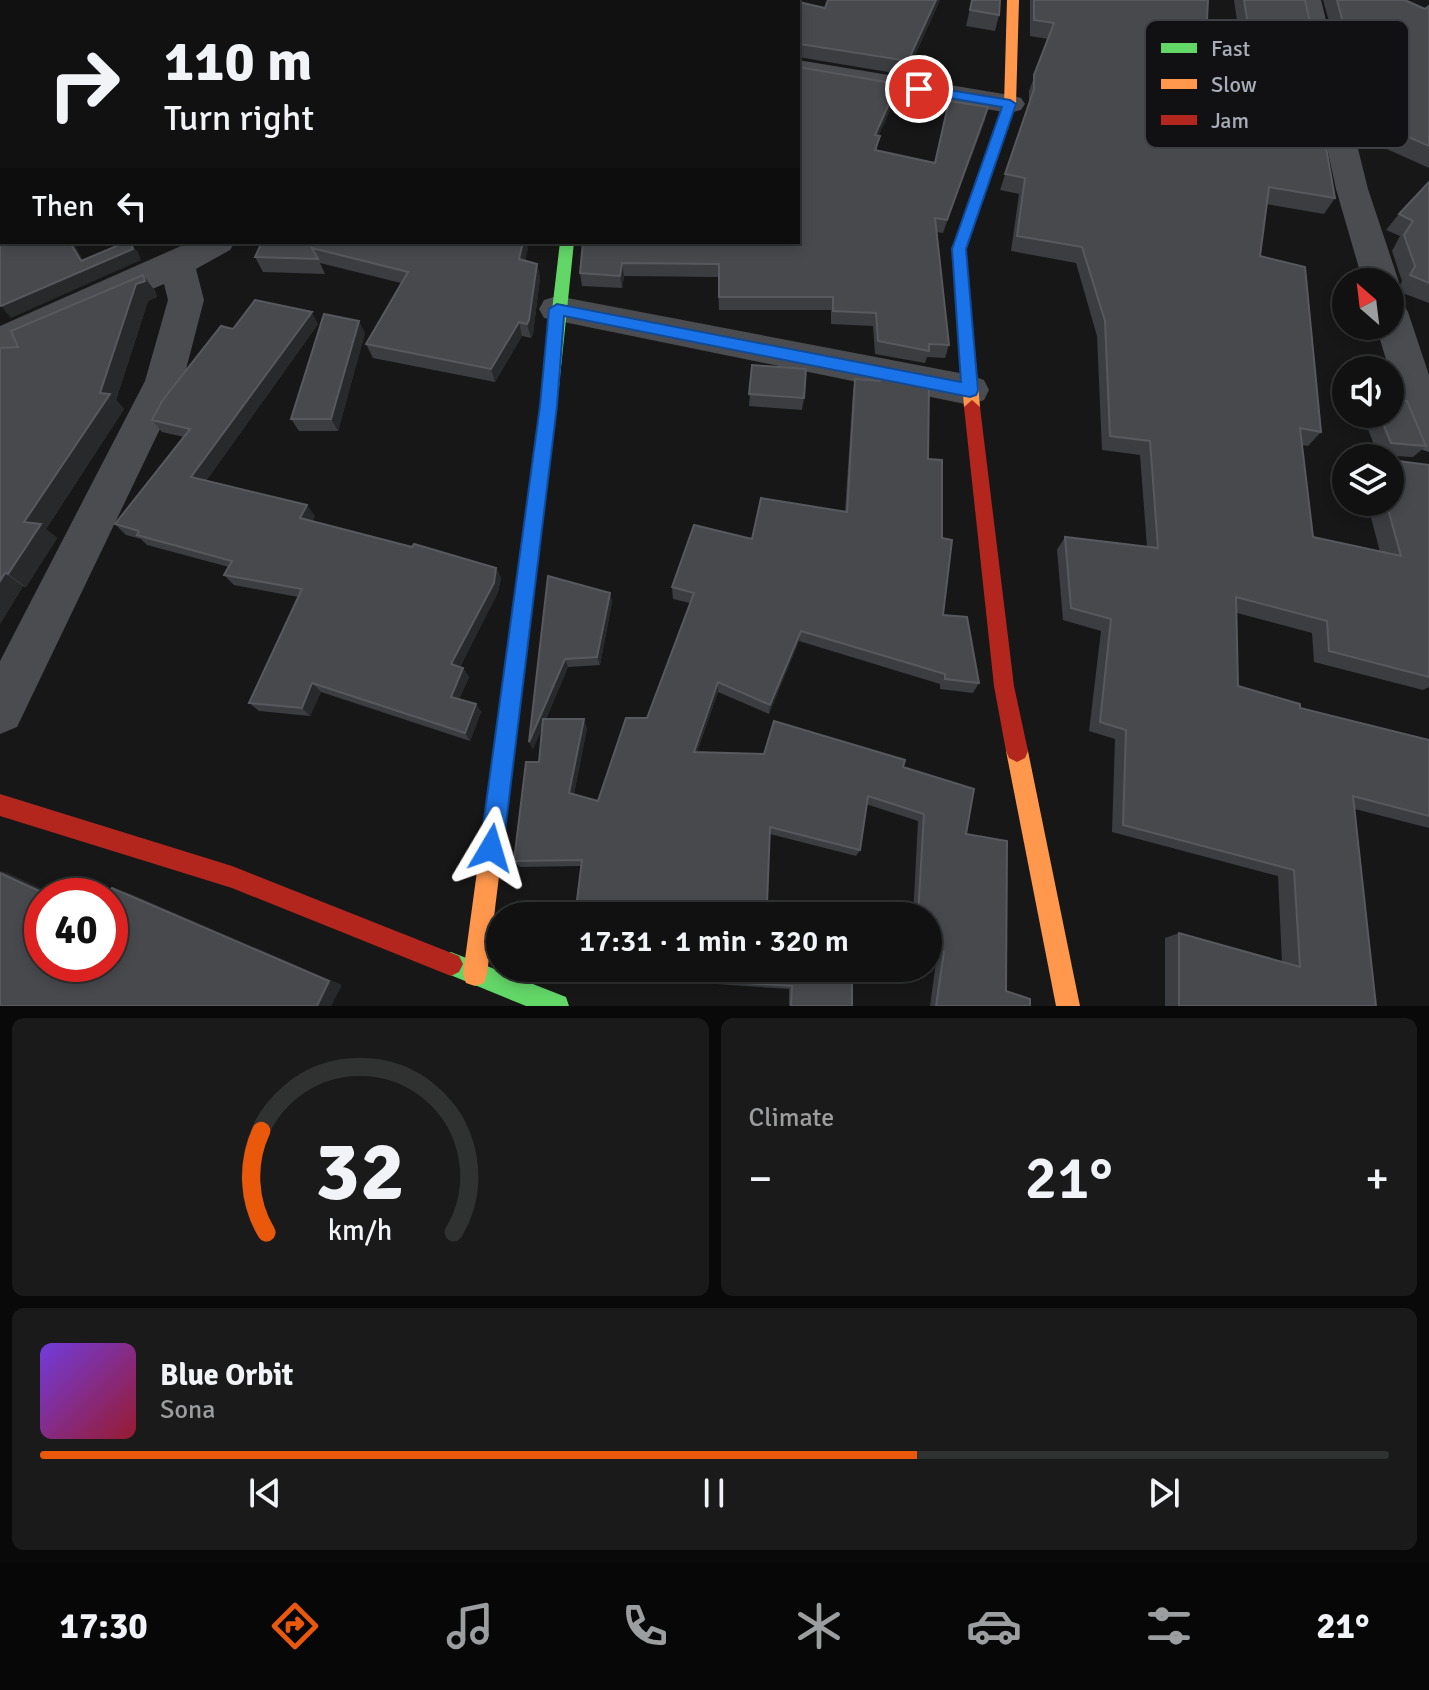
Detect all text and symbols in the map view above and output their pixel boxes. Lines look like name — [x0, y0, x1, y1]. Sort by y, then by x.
legend — [1145, 20, 1409, 148]
text: 110 m — [164, 27, 312, 96]
icon: right — [32, 32, 136, 136]
text: Fast — [1211, 35, 1251, 62]
pin — [885, 55, 953, 123]
icon: arrive — [897, 67, 941, 111]
text: Slow — [1211, 71, 1257, 98]
text: Turn right — [164, 96, 314, 141]
text: Jam — [1211, 107, 1249, 134]
icon: left — [110, 184, 154, 228]
text: Then — [32, 188, 94, 225]
north arrow — [1332, 268, 1404, 340]
map controls — [1332, 268, 1404, 516]
button: sound — [1332, 356, 1404, 428]
button: layers — [1332, 444, 1404, 516]
position arrow — [449, 806, 533, 890]
speed limit sign: 40 — [24, 878, 128, 982]
text: 17:31 · 1 min · 320 m — [579, 923, 849, 960]
text: Climate — [749, 1102, 834, 1134]
text: 32 — [315, 1121, 405, 1223]
text: 21° — [1025, 1142, 1113, 1216]
text: − — [749, 1152, 772, 1206]
text: + — [1365, 1152, 1389, 1206]
text: km/h — [328, 1213, 393, 1248]
text: Blue Orbit — [160, 1357, 293, 1394]
text: Sona — [160, 1394, 215, 1426]
icon: previous — [243, 1471, 287, 1515]
icon: pause — [692, 1471, 736, 1515]
icon: next — [1142, 1471, 1186, 1515]
icon: directions — [267, 1598, 323, 1654]
icon: music — [442, 1598, 498, 1654]
icon: phone — [617, 1598, 673, 1654]
icon: climate — [791, 1598, 847, 1654]
icon: car — [966, 1598, 1022, 1654]
icon: filters — [1141, 1598, 1197, 1654]
text: 17:30 — [59, 1604, 148, 1649]
text: 21° — [1316, 1604, 1369, 1649]

